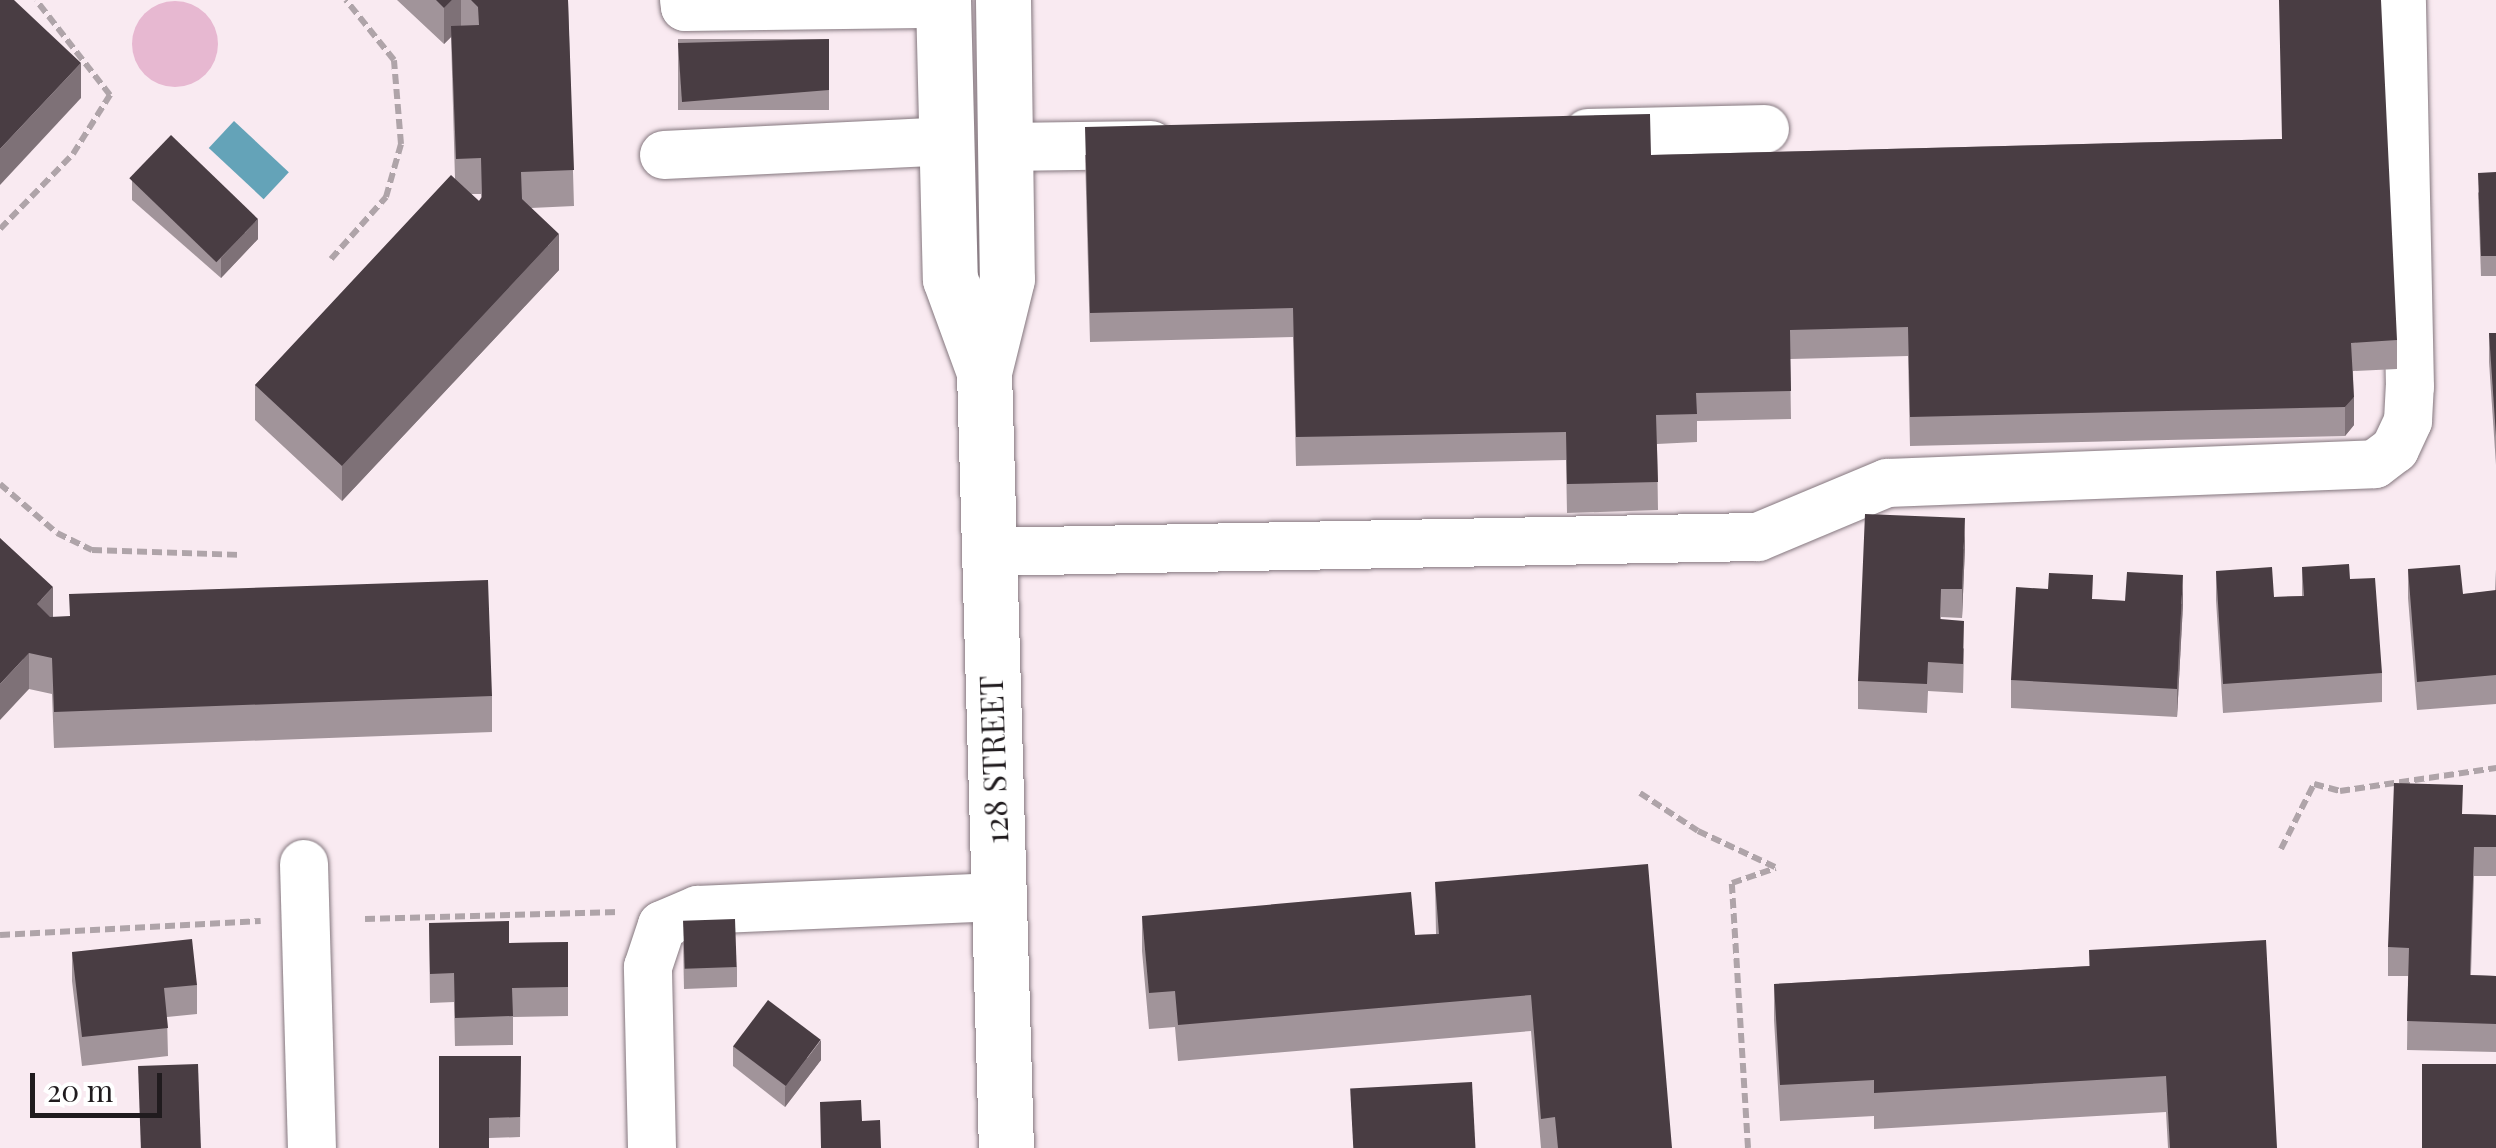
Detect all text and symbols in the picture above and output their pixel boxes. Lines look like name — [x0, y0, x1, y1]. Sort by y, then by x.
street label: 128 STREET — [971, 675, 1015, 845]
scale bar — [35, 1053, 168, 1115]
text: 20 m — [47, 1070, 113, 1110]

